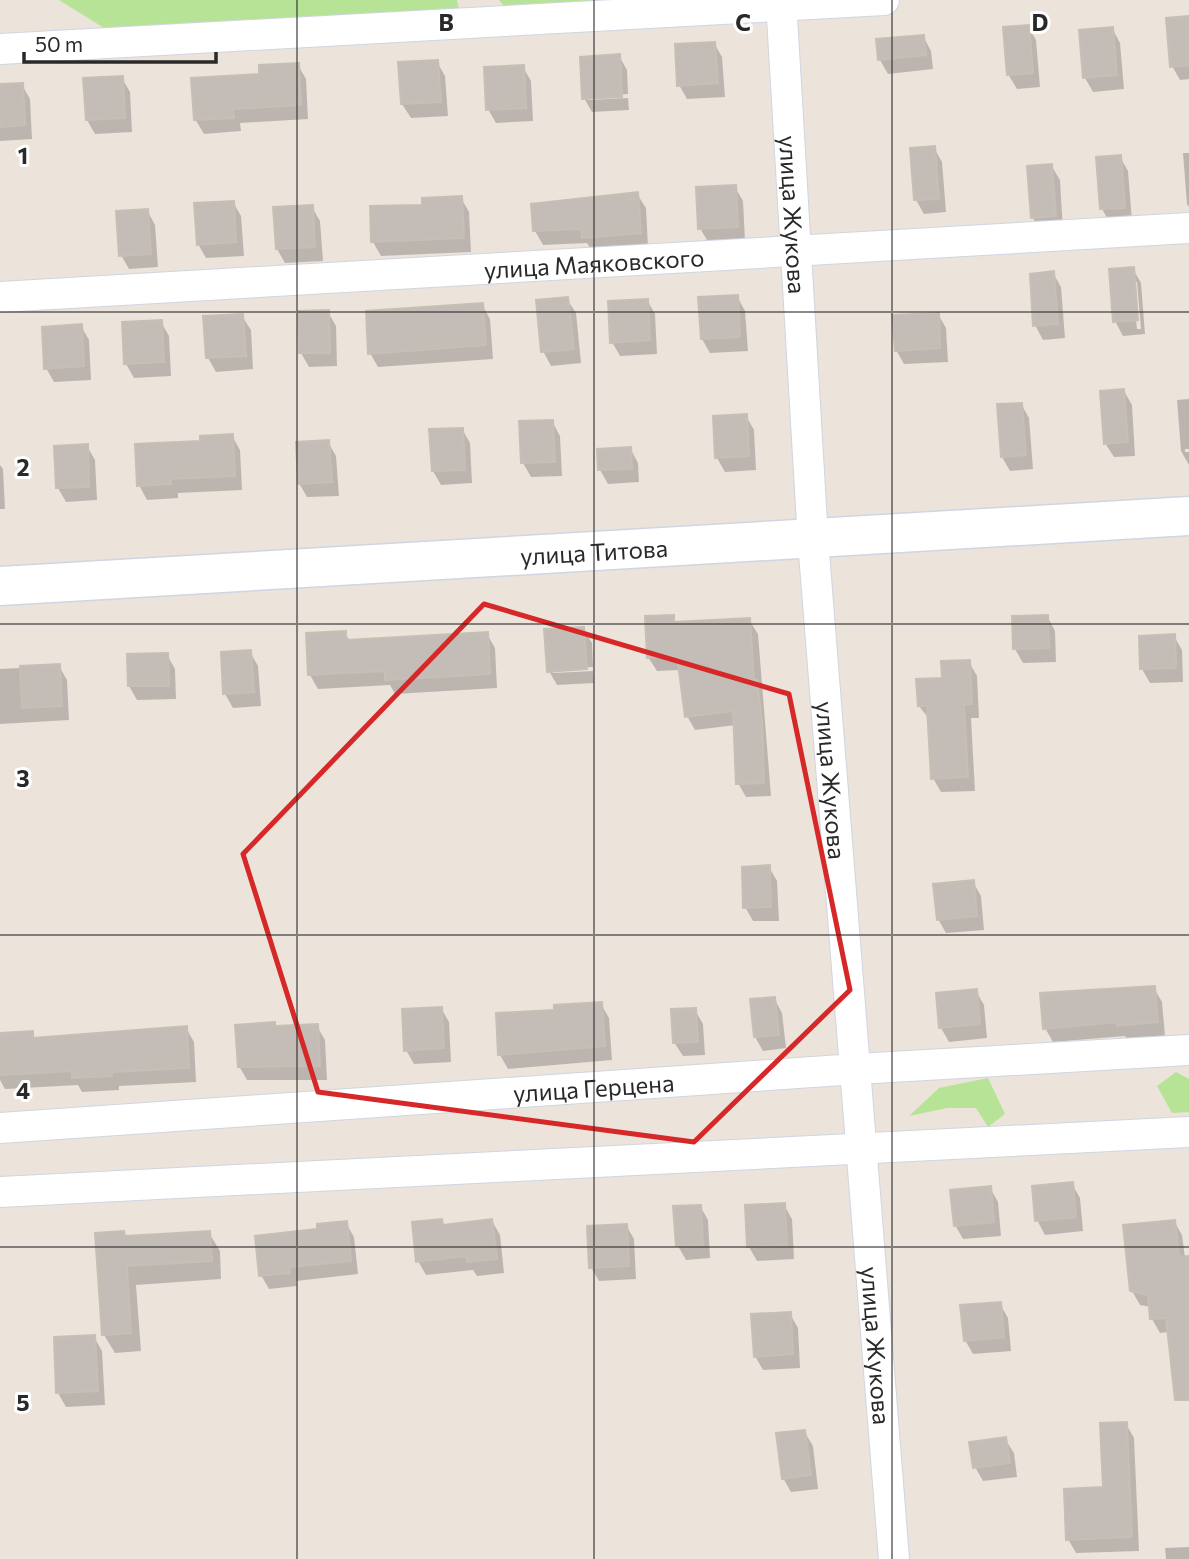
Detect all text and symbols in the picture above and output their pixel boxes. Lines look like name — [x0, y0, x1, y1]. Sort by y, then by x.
text: B — [438, 8, 454, 36]
text: C — [735, 8, 751, 36]
text: D — [1032, 8, 1049, 36]
scale bar — [24, 21, 217, 65]
text: 50 m — [35, 31, 83, 56]
street label: улица Жукова — [775, 135, 813, 295]
text: 1 — [18, 141, 28, 169]
street label: улица Маяковского — [483, 242, 705, 283]
text: 2 — [16, 453, 30, 481]
street label: улица Титова — [519, 532, 669, 570]
street label: улица Жукова — [811, 700, 853, 860]
text: 3 — [16, 764, 30, 792]
street label: улица Герцена — [512, 1067, 675, 1107]
text: 4 — [16, 1076, 30, 1104]
street label: улица Жукова — [856, 1265, 898, 1426]
text: 5 — [16, 1388, 30, 1416]

